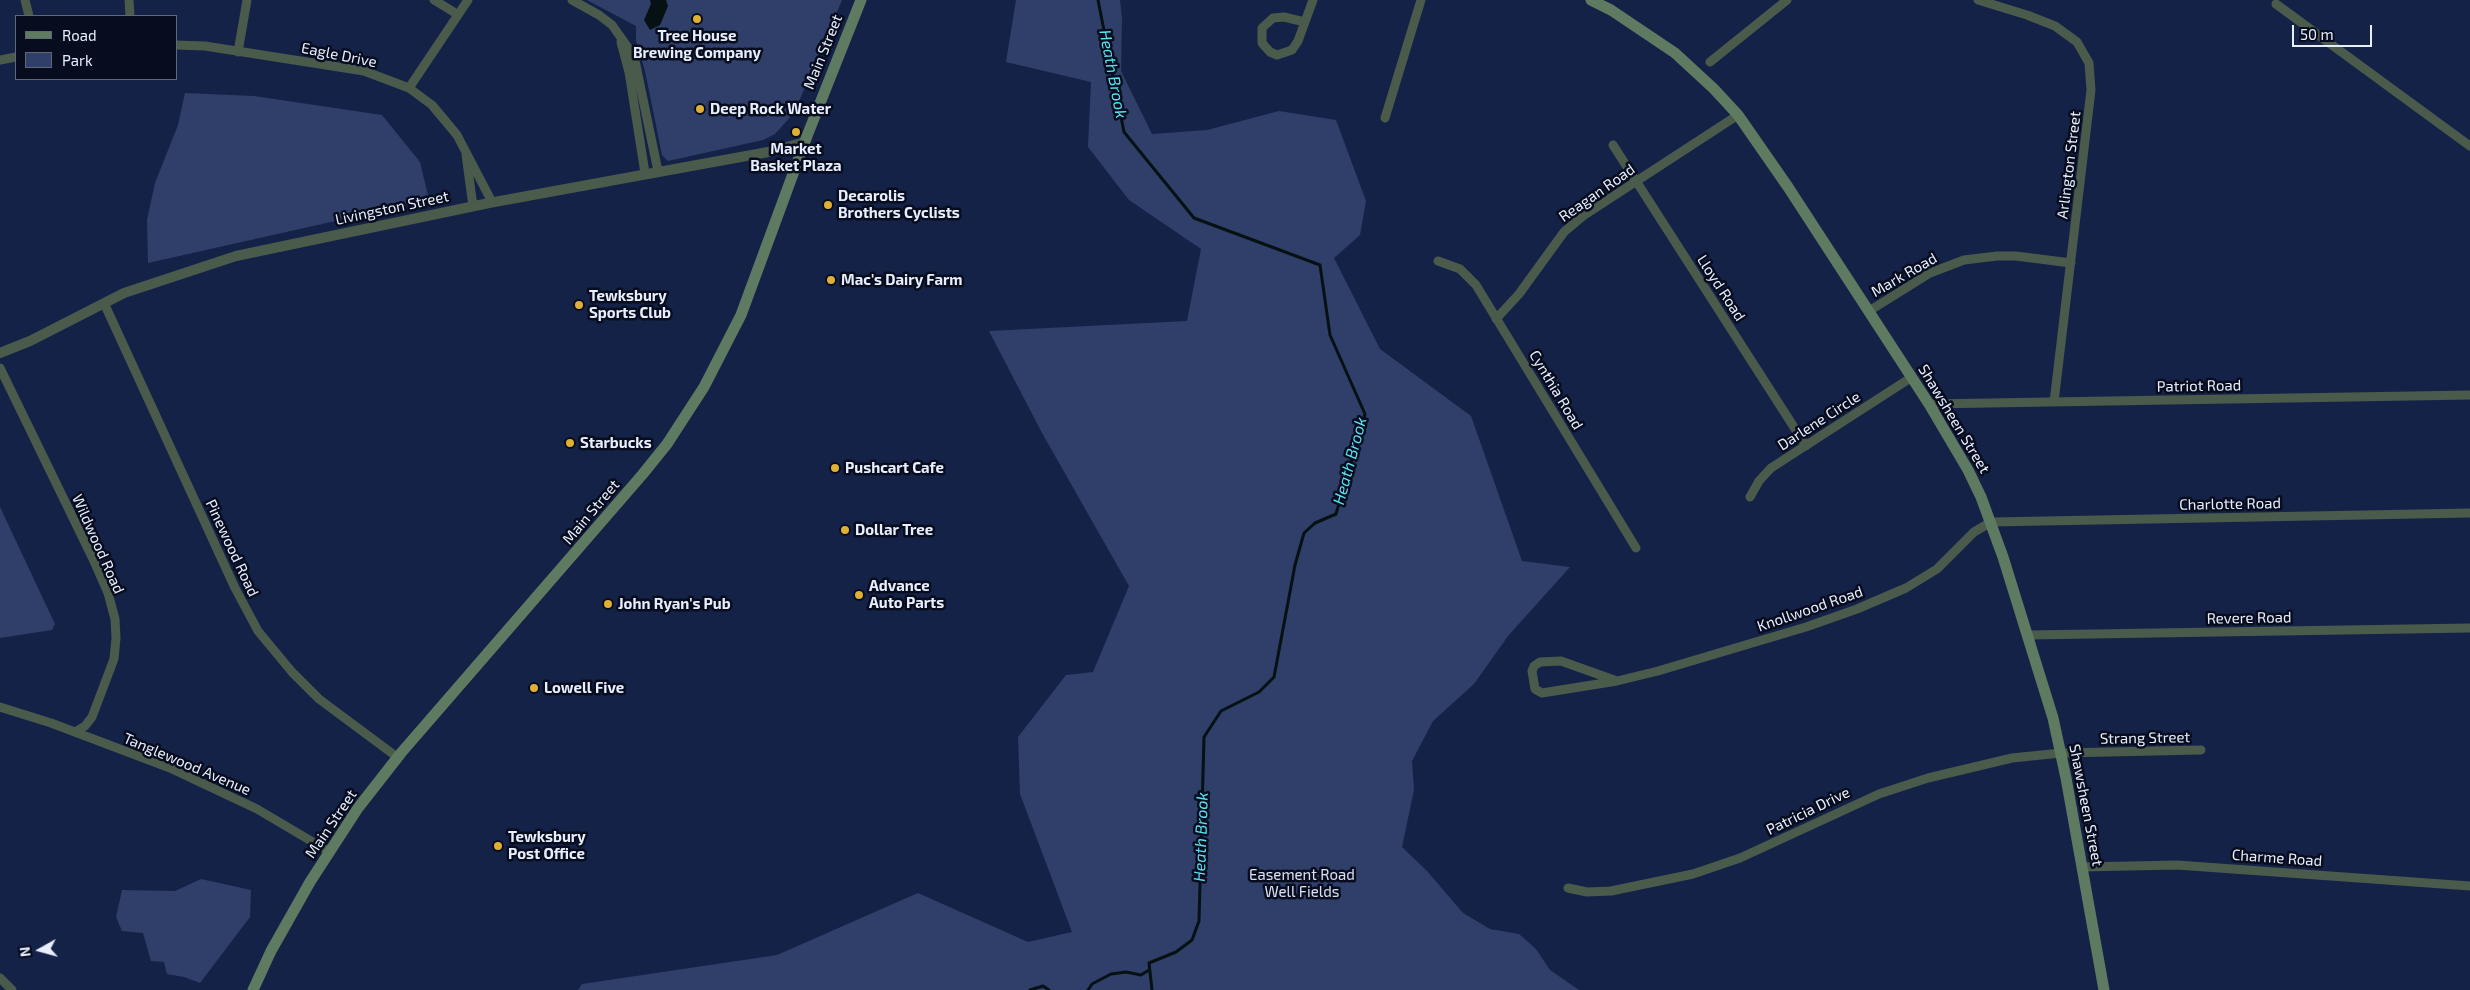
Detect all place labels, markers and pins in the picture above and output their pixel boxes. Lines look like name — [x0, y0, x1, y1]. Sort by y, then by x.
marker: Tree House Brewing Company — [691, 13, 703, 25]
place label: Tree House Brewing Company — [633, 27, 761, 62]
place label: Deep Rock Water — [710, 100, 831, 118]
marker: Deep Rock Water — [694, 103, 706, 115]
marker: Market Basket Plaza — [790, 126, 802, 138]
place label: Market Basket Plaza — [750, 140, 842, 175]
place label: Decarolis Brothers Cyclists — [838, 187, 960, 222]
marker: Decarolis Brothers Cyclists — [822, 199, 834, 211]
place label: Mac's Dairy Farm — [841, 271, 963, 289]
marker: Mac's Dairy Farm — [825, 274, 837, 286]
place label: Tewksbury Sports Club — [589, 287, 671, 322]
marker: Tewksbury Sports Club — [573, 299, 585, 311]
place label: Starbucks — [580, 434, 652, 452]
marker: Starbucks — [564, 437, 576, 449]
place label: Pushcart Cafe — [845, 459, 944, 477]
marker: Pushcart Cafe — [829, 462, 841, 474]
place label: Dollar Tree — [855, 521, 933, 539]
marker: Dollar Tree — [839, 524, 851, 536]
place label: Advance Auto Parts — [869, 577, 944, 612]
marker: Advance Auto Parts — [853, 589, 865, 601]
place label: John Ryan's Pub — [618, 595, 731, 613]
marker: John Ryan's Pub — [602, 598, 614, 610]
place label: Lowell Five — [544, 679, 624, 697]
marker: Lowell Five — [528, 682, 540, 694]
place label: Tewksbury Post Office — [508, 828, 586, 863]
marker: Tewksbury Post Office — [492, 840, 504, 852]

